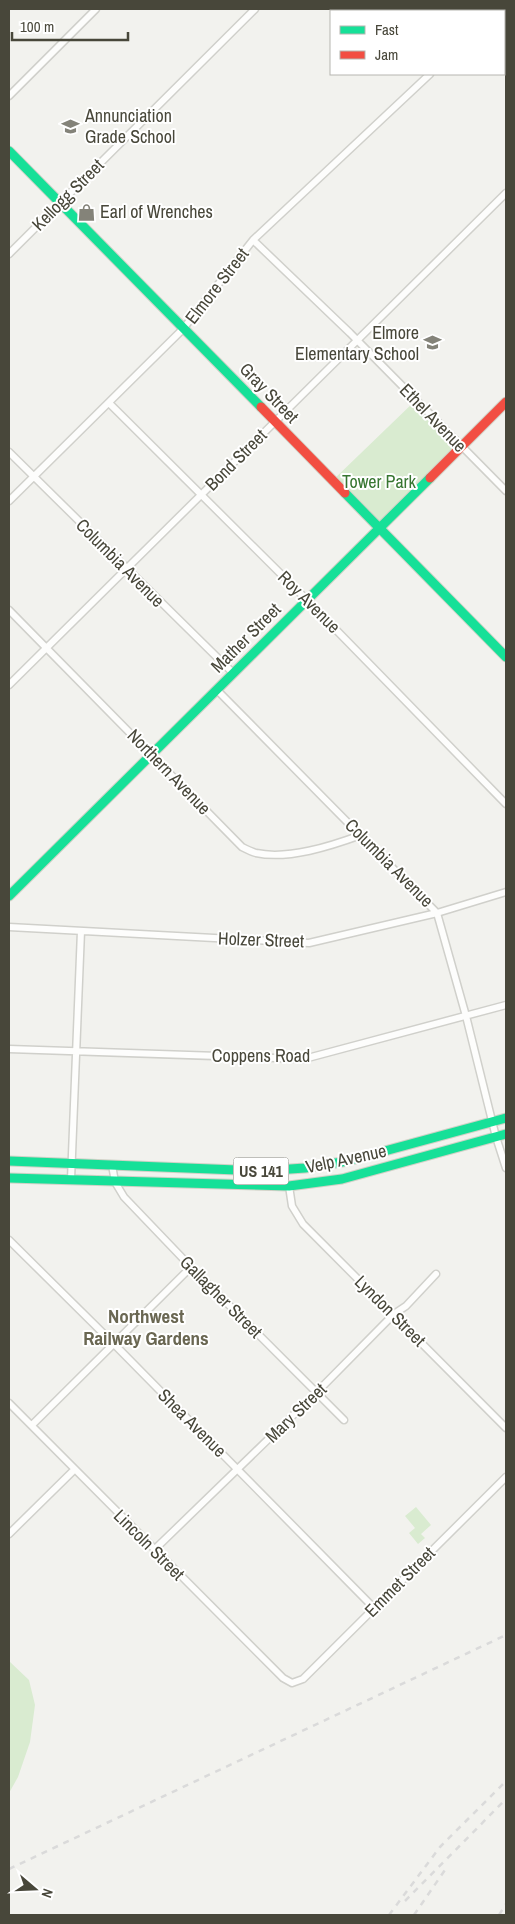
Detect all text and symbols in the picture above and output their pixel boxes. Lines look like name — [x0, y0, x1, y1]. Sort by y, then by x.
scale bar — [12, 10, 129, 42]
legend — [330, 10, 505, 75]
text: 100 m — [20, 16, 54, 37]
text: Fast — [375, 19, 399, 40]
text: Jam — [375, 44, 398, 65]
place label: Annunciation Grade School — [84, 103, 175, 149]
school or university icon: Annunciation Grade School — [61, 116, 81, 136]
street label: Kellogg Street — [26, 153, 109, 236]
place label: Earl of Wrenches — [100, 199, 213, 224]
shop icon: Earl of Wrenches — [76, 202, 96, 222]
street label: Elmore Street — [179, 242, 254, 329]
place label: Elmore Elementary School — [295, 320, 419, 366]
school or university icon: Elmore Elementary School — [423, 333, 443, 353]
street label: Gray Street — [234, 357, 305, 428]
street label: Ethel Avenue — [394, 378, 472, 458]
street label: Bond Street — [199, 423, 272, 496]
park label: Tower Park — [342, 469, 417, 494]
street label: Columbia Avenue — [70, 513, 170, 613]
street label: Roy Avenue — [272, 565, 346, 639]
street label: Mather Street — [205, 597, 286, 678]
street label: Northern Avenue — [122, 723, 217, 820]
street label: Columbia Avenue — [339, 813, 439, 913]
street label: Holzer Street — [218, 926, 304, 953]
street label: Coppens Road — [212, 1043, 310, 1068]
street label: Velp Avenue — [303, 1138, 389, 1179]
road number: US 141 — [234, 1158, 288, 1184]
street label: Gallagher Street — [175, 1250, 268, 1343]
street label: Lyndon Street — [349, 1270, 431, 1352]
district label: Northwest Railway Gardens — [83, 1303, 209, 1351]
street label: Mary Street — [260, 1377, 332, 1448]
street label: Shea Avenue — [153, 1383, 232, 1462]
street label: Lincoln Street — [108, 1504, 190, 1586]
street label: Emmet Street — [359, 1541, 440, 1622]
north arrow — [10, 1864, 60, 1914]
text: N — [37, 1886, 57, 1900]

